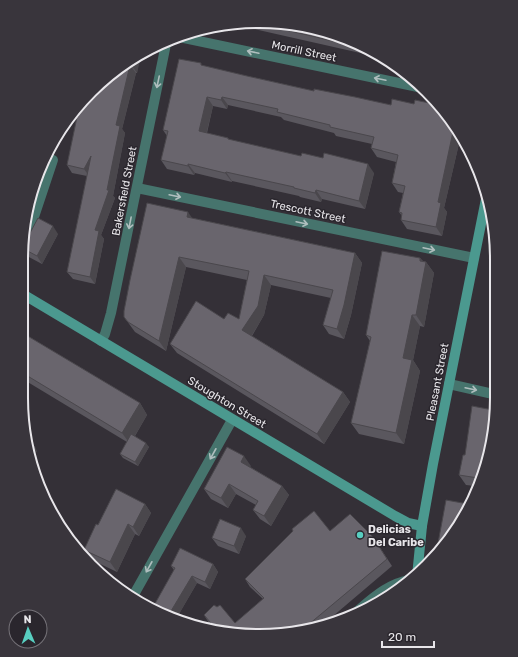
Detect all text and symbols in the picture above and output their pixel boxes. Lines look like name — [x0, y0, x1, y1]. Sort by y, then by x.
street label: Morrill Street — [270, 38, 338, 65]
one-way arrow — [247, 48, 260, 56]
one-way arrow — [374, 74, 387, 82]
one-way arrow — [154, 75, 162, 88]
street label: Bakersfield Street — [109, 145, 140, 237]
one-way arrow — [168, 192, 181, 200]
street label: Trescott Street — [269, 197, 347, 226]
one-way arrow — [125, 216, 133, 229]
one-way arrow — [295, 219, 308, 227]
one-way arrow — [423, 246, 436, 254]
street label: Pleasant Street — [424, 341, 452, 422]
street label: Stoughton Street — [185, 374, 269, 431]
one-way arrow — [464, 385, 477, 393]
one-way arrow — [209, 448, 216, 460]
place label: Delicias Del Caribe — [368, 523, 424, 549]
marker: Delicias Del Caribe — [355, 530, 365, 540]
one-way arrow — [145, 561, 152, 573]
north arrow — [8, 609, 48, 649]
text: N — [23, 613, 32, 626]
scale bar — [382, 623, 434, 649]
text: 20 m — [388, 630, 416, 644]

